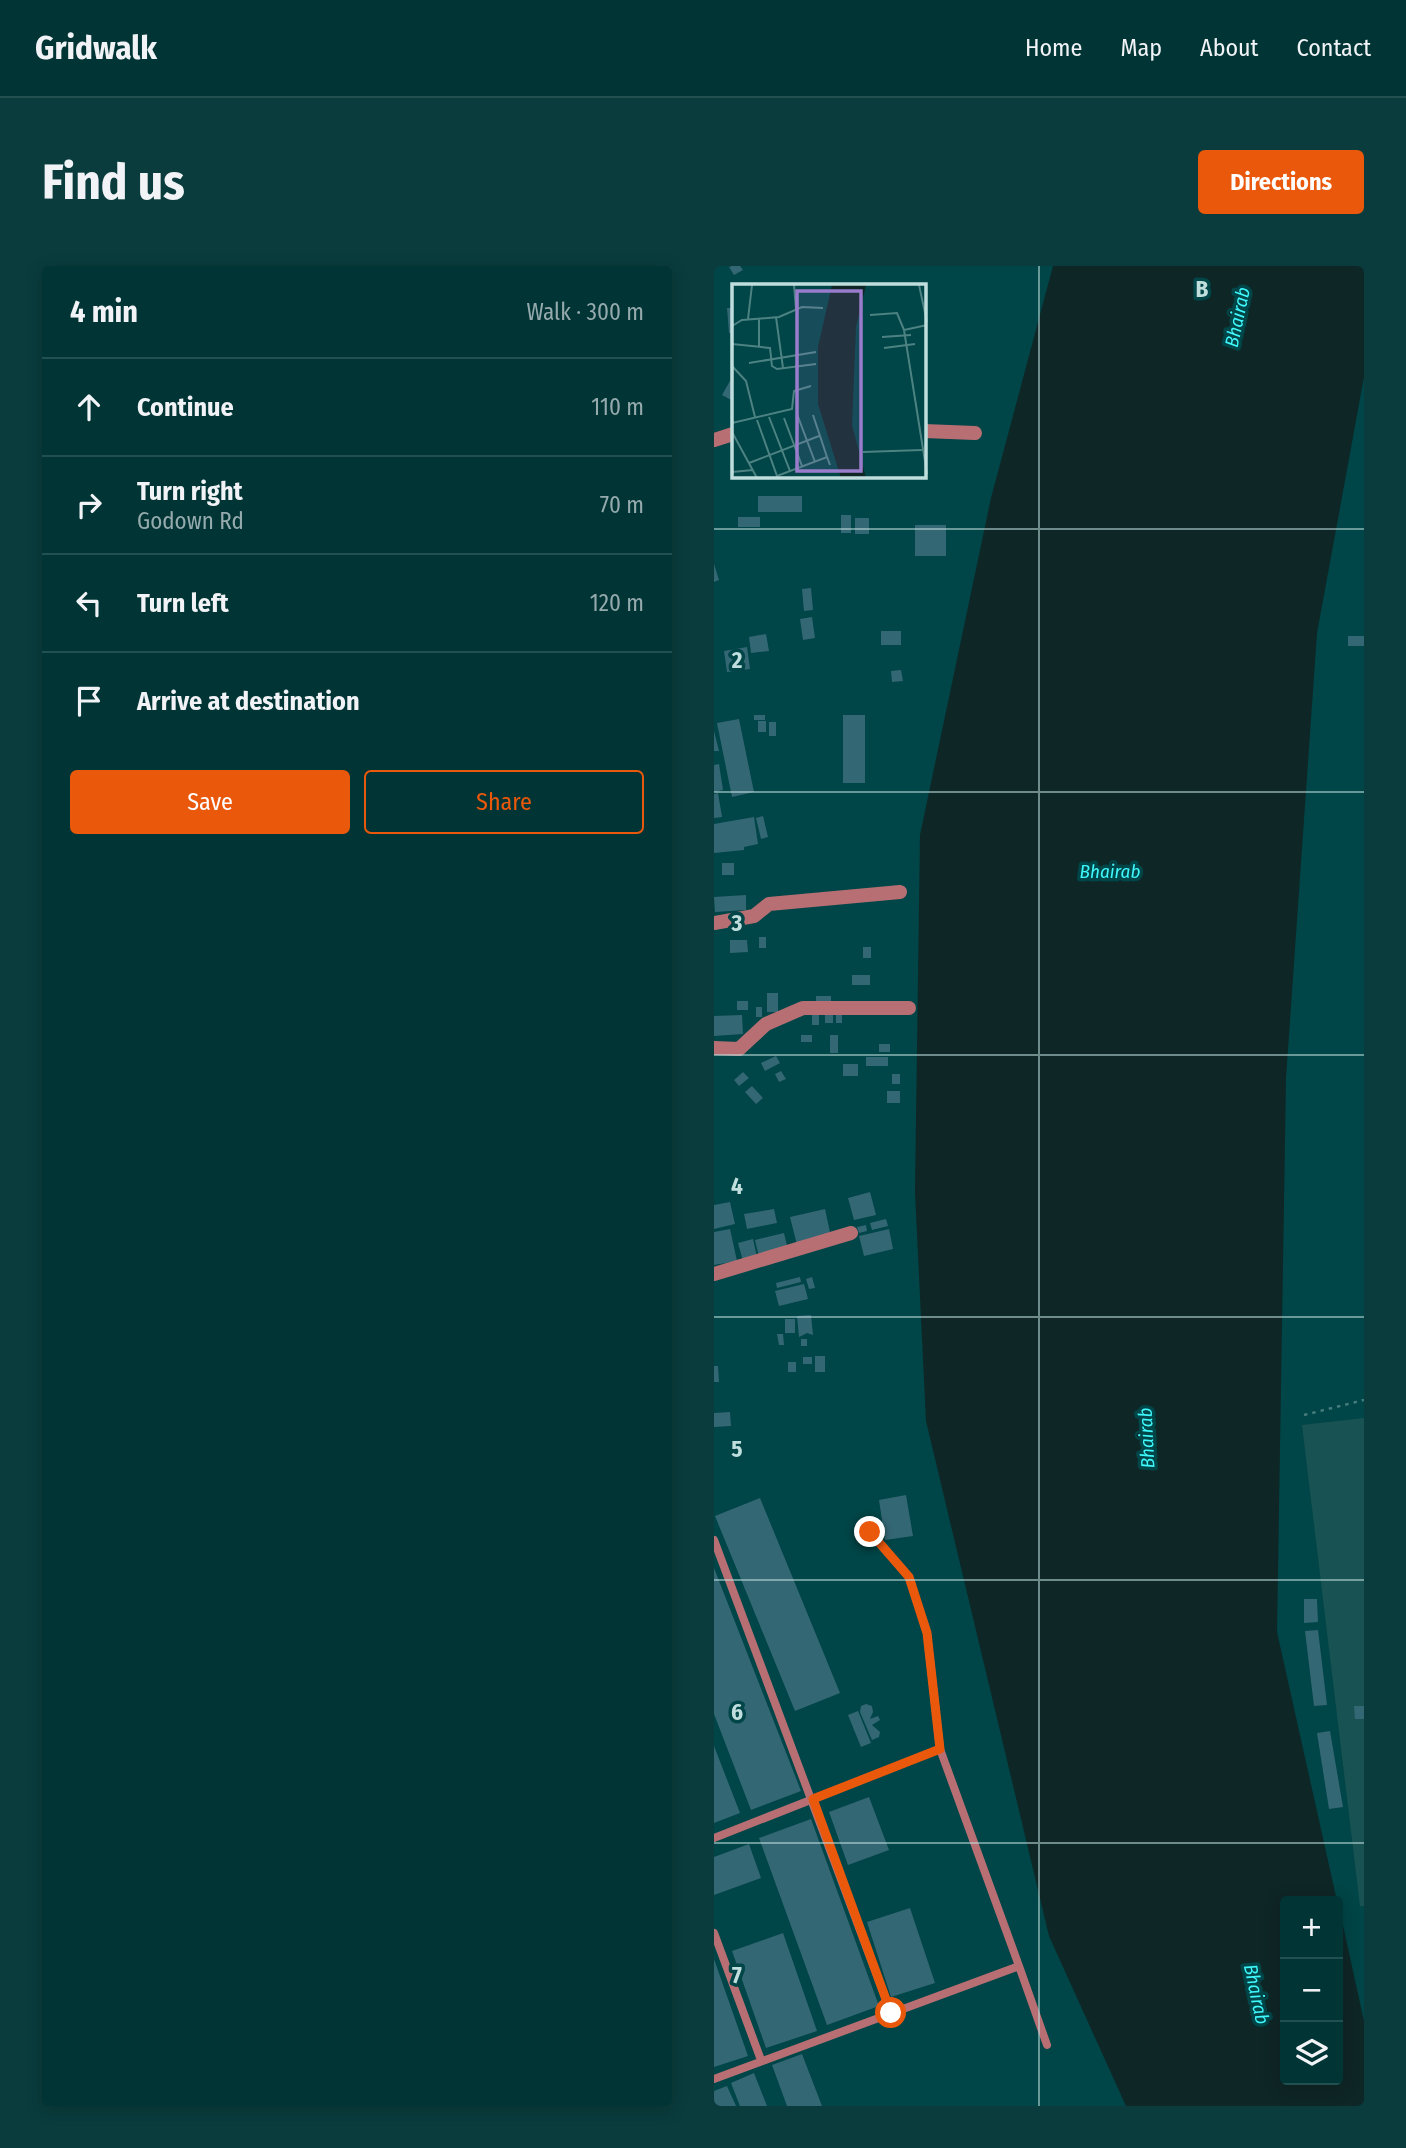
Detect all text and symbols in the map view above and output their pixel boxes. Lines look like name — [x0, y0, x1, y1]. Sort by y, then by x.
text: Gridwalk — [35, 28, 157, 68]
text: Home — [1025, 34, 1082, 62]
text: Map — [1120, 34, 1162, 62]
text: About — [1200, 34, 1258, 62]
text: Contact — [1296, 34, 1371, 62]
button: Directions — [1198, 150, 1364, 214]
text: Find us — [42, 153, 185, 212]
text: B — [1196, 275, 1209, 303]
inset map — [732, 284, 926, 478]
water label: Bhairab — [1220, 285, 1255, 349]
text: 4 min — [70, 294, 138, 330]
text: Walk · 300 m — [527, 298, 644, 326]
icon: ahead — [70, 388, 108, 426]
text: Continue — [137, 392, 234, 423]
text: 110 m — [591, 393, 644, 421]
text: Turn right — [137, 476, 243, 507]
icon: right — [70, 486, 108, 524]
text: 70 m — [600, 491, 644, 519]
text: Godown Rd — [137, 507, 244, 535]
icon: left — [70, 584, 108, 622]
text: Turn left — [137, 588, 229, 619]
text: 120 m — [590, 589, 644, 617]
text: 2 — [731, 646, 743, 674]
icon: arrive — [70, 682, 108, 720]
text: Arrive at destination — [137, 686, 360, 717]
button: Save — [70, 770, 350, 834]
button: Share — [364, 770, 644, 834]
water label: Bhairab — [1080, 860, 1140, 883]
text: 3 — [731, 909, 743, 937]
text: 4 — [731, 1172, 743, 1200]
water label: Bhairab — [1133, 1407, 1160, 1469]
text: 5 — [731, 1435, 743, 1463]
route end — [854, 1516, 885, 1547]
text: 6 — [731, 1698, 743, 1726]
map controls — [1280, 1896, 1343, 2085]
button: + — [1280, 1896, 1343, 1959]
button: − — [1280, 1959, 1343, 2022]
text: 7 — [732, 1961, 742, 1989]
water label: Bhairab — [1239, 1962, 1274, 2026]
route start — [875, 1997, 906, 2028]
button: layers — [1280, 2022, 1343, 2085]

